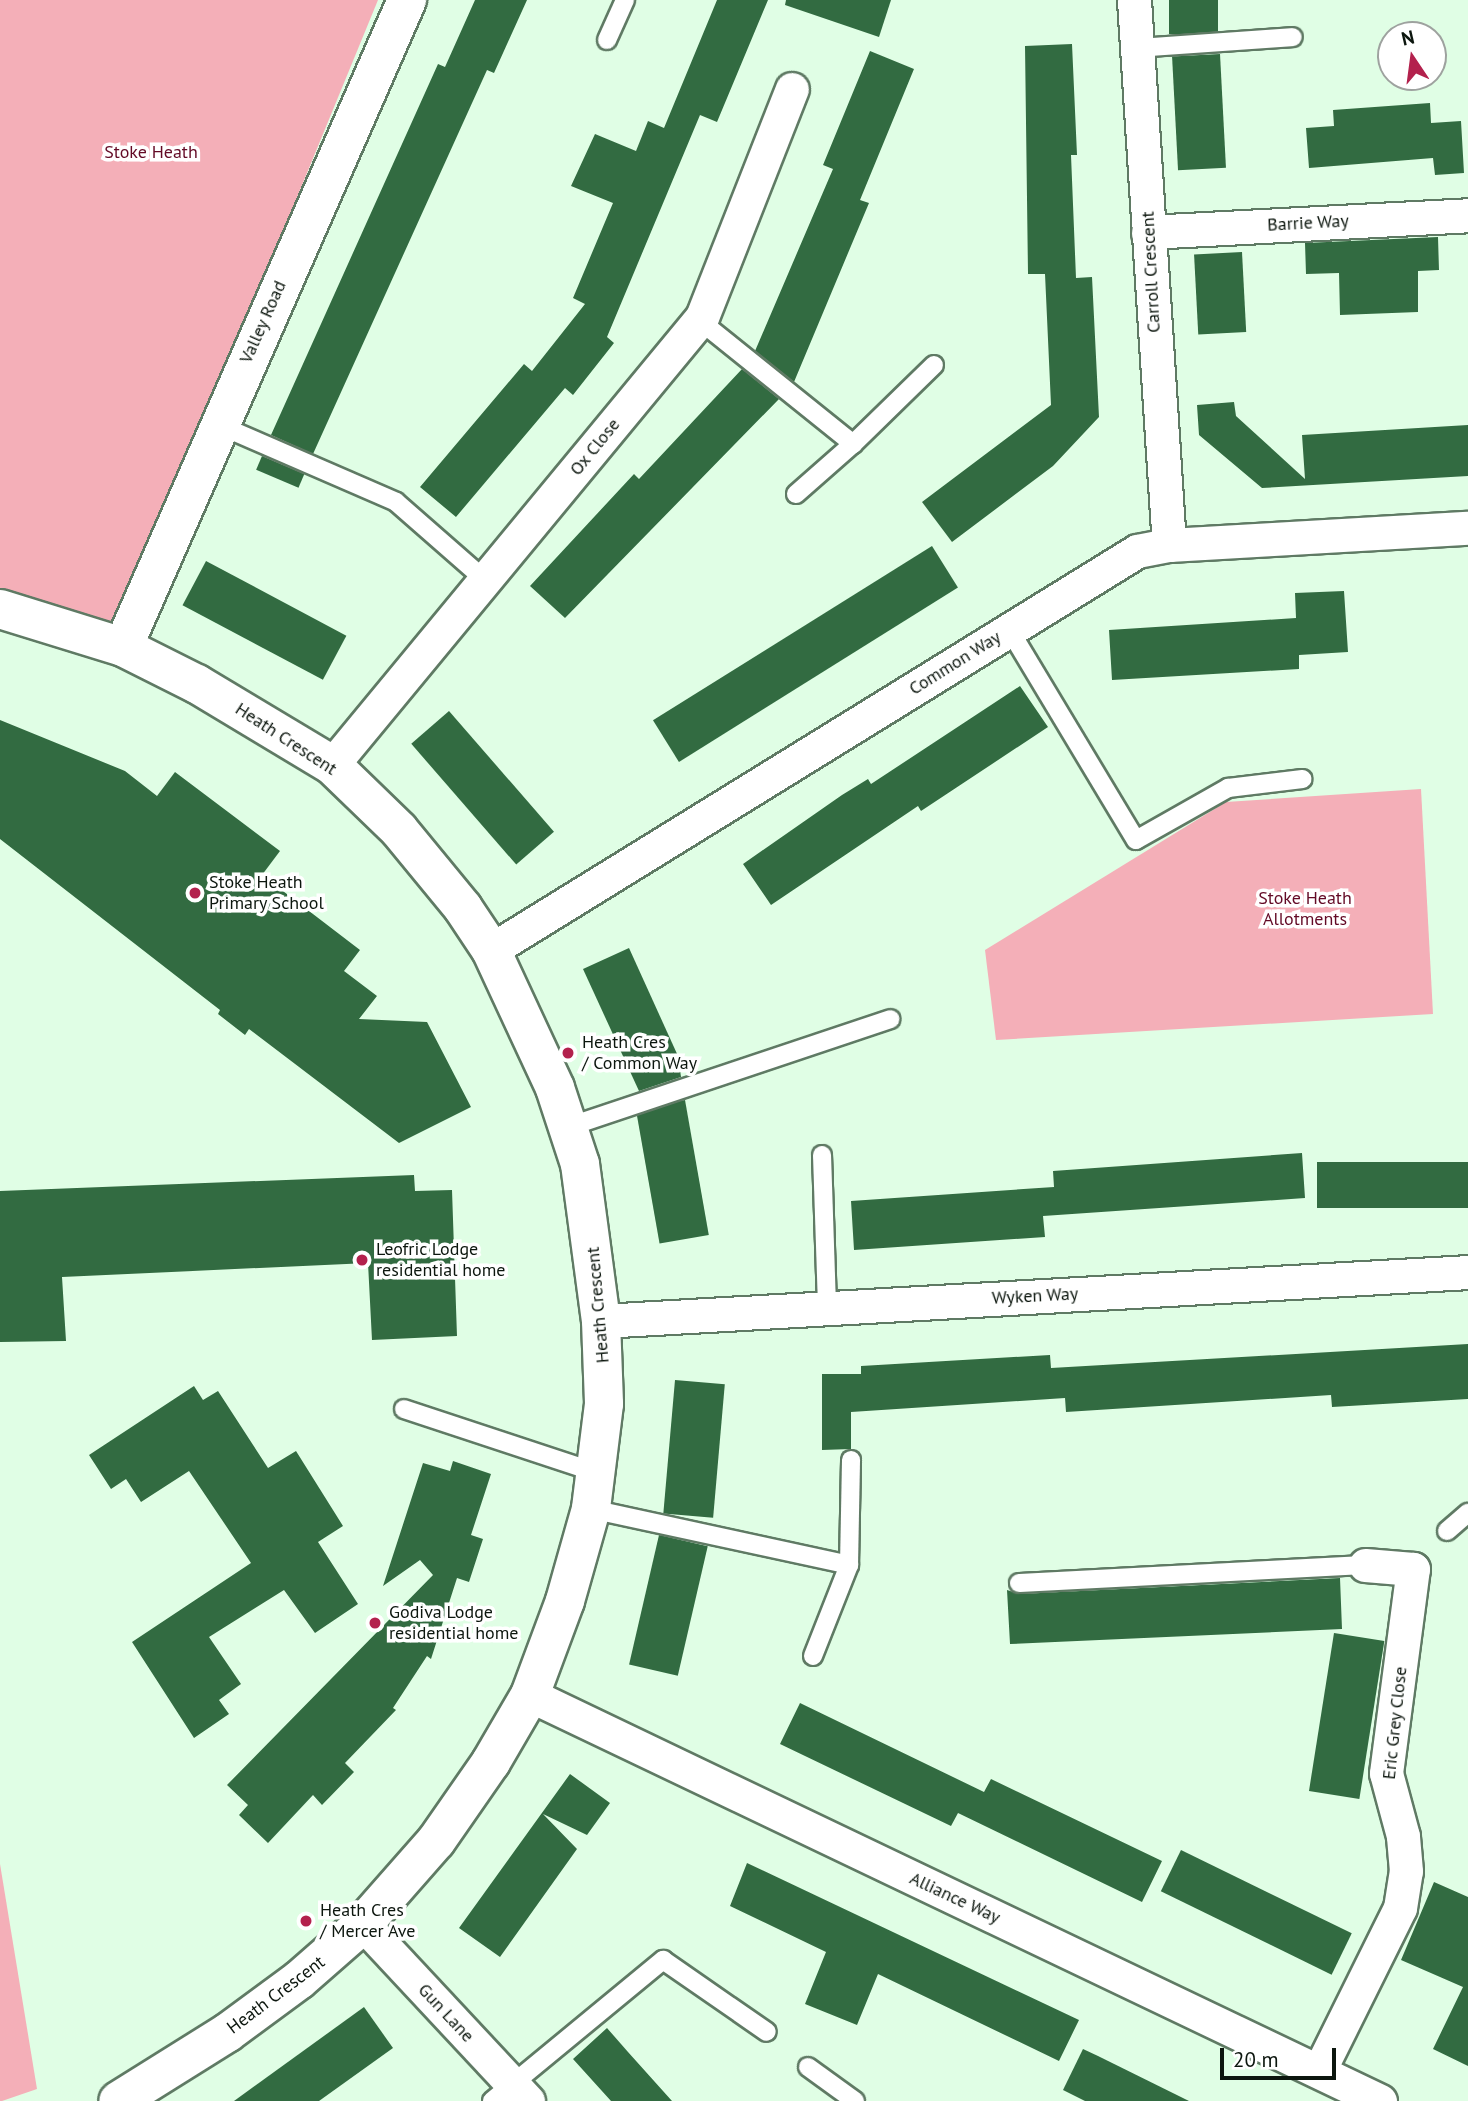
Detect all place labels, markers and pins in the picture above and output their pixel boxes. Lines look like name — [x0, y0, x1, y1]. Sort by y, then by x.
place label: Stoke Heath Primary School — [209, 872, 324, 914]
marker: Stoke Heath Primary School — [187, 885, 203, 901]
place label: Heath Cres / Common Way — [582, 1032, 697, 1074]
marker: Heath Cres / Common Way — [560, 1045, 576, 1061]
place label: Leofric Lodge residential home — [376, 1239, 506, 1282]
marker: Leofric Lodge residential home — [354, 1252, 370, 1268]
place label: Godiva Lodge residential home — [389, 1602, 519, 1644]
marker: Godiva Lodge residential home — [367, 1615, 383, 1631]
place label: Heath Cres / Mercer Ave — [320, 1900, 416, 1942]
marker: Heath Cres / Mercer Ave — [298, 1913, 314, 1929]

